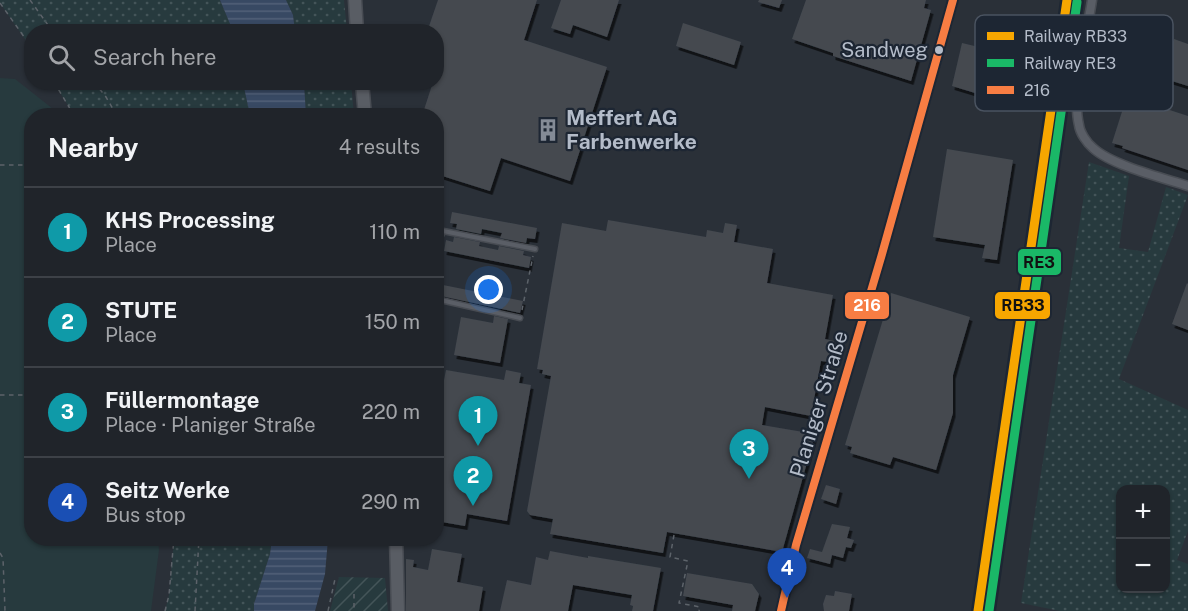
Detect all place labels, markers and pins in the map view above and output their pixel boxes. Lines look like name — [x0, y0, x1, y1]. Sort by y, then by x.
place label: Sandweg — [841, 38, 928, 62]
marker: Sandweg — [933, 44, 945, 56]
place label: Meffert AG Farbenwerke — [566, 105, 697, 154]
building icon: Meffert AG Farbenwerke — [535, 117, 561, 143]
pin: 1 — [458, 396, 498, 446]
pin: 3 — [730, 430, 768, 479]
pin: 2 — [454, 456, 492, 506]
pin: 4 — [768, 548, 806, 598]

